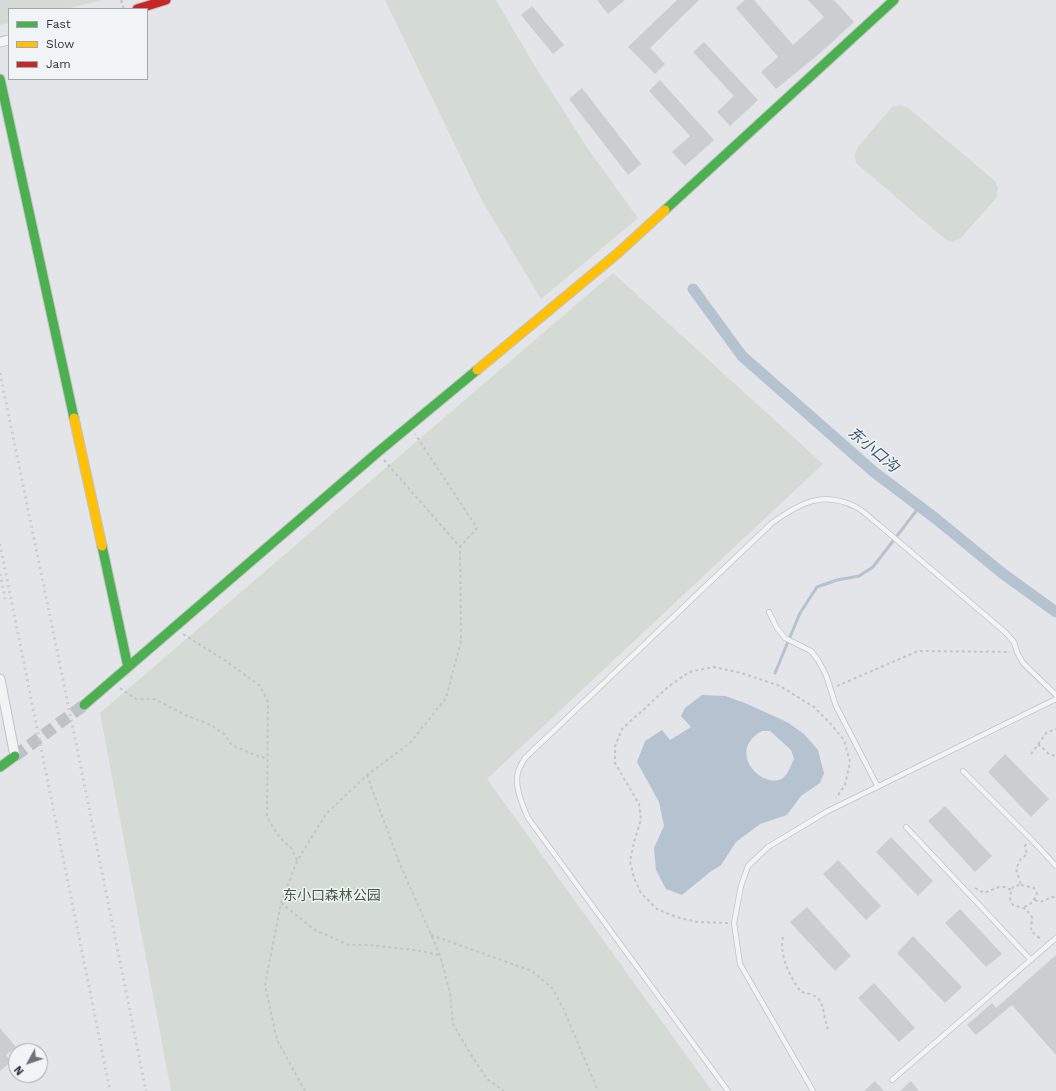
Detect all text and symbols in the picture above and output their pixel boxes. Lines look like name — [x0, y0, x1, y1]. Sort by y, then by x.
legend — [8, 8, 148, 80]
text: Fast — [46, 17, 71, 31]
text: Slow — [46, 37, 74, 51]
text: Jam — [46, 57, 71, 71]
water label: 东小口沟 — [844, 424, 902, 476]
park label: 东小口森林公园 — [283, 888, 381, 904]
north arrow — [8, 1043, 48, 1083]
text: N — [12, 1063, 27, 1078]

